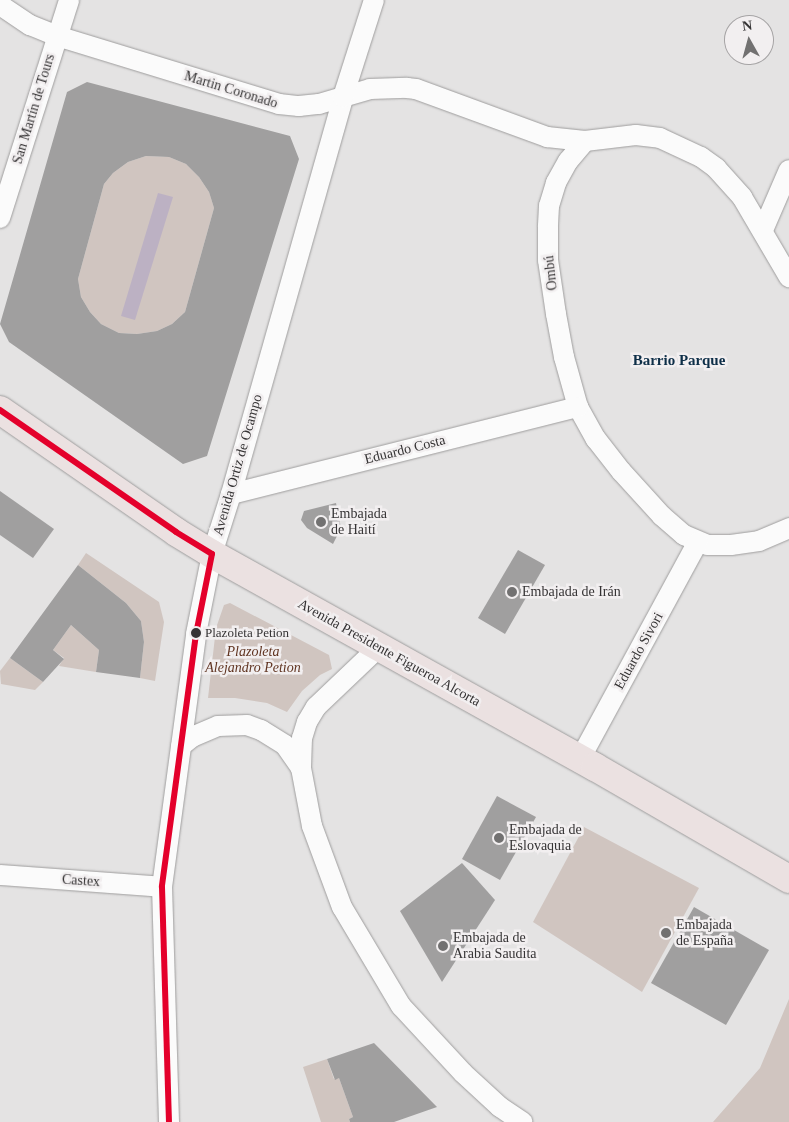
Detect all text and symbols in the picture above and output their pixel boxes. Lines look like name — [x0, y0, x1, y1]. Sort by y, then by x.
north arrow — [724, 15, 774, 65]
text: N — [741, 18, 753, 34]
street label: San Martín de Tours — [9, 52, 59, 166]
street label: Martin Coronado — [182, 68, 280, 112]
street label: Ombú — [541, 255, 561, 291]
district label: Barrio Parque — [633, 352, 725, 370]
street label: Avenida Ortiz de Ocampo — [210, 392, 266, 538]
street label: Eduardo Costa — [363, 432, 447, 468]
place label: Embajada de Haití — [331, 506, 387, 538]
marker: Embajada de Haití — [315, 516, 327, 528]
place label: Embajada de Irán — [522, 584, 621, 600]
marker: Embajada de Irán — [506, 586, 518, 598]
street label: Avenida Presidente Figueroa Alcorta — [294, 595, 484, 711]
street label: Eduardo Sivori — [611, 610, 667, 692]
place label: Plazoleta Petion — [205, 625, 289, 641]
marker: Plazoleta Petion — [191, 628, 201, 638]
park label: Plazoleta Alejandro Petion — [205, 644, 301, 676]
place label: Embajada de Eslovaquia — [509, 822, 582, 854]
marker: Embajada de Eslovaquia — [493, 832, 505, 844]
street label: Castex — [61, 871, 101, 891]
place label: Embajada de España — [676, 917, 733, 950]
marker: Embajada de España — [660, 927, 672, 939]
place label: Embajada de Arabia Saudita — [453, 930, 537, 962]
marker: Embajada de Arabia Saudita — [437, 940, 449, 952]

